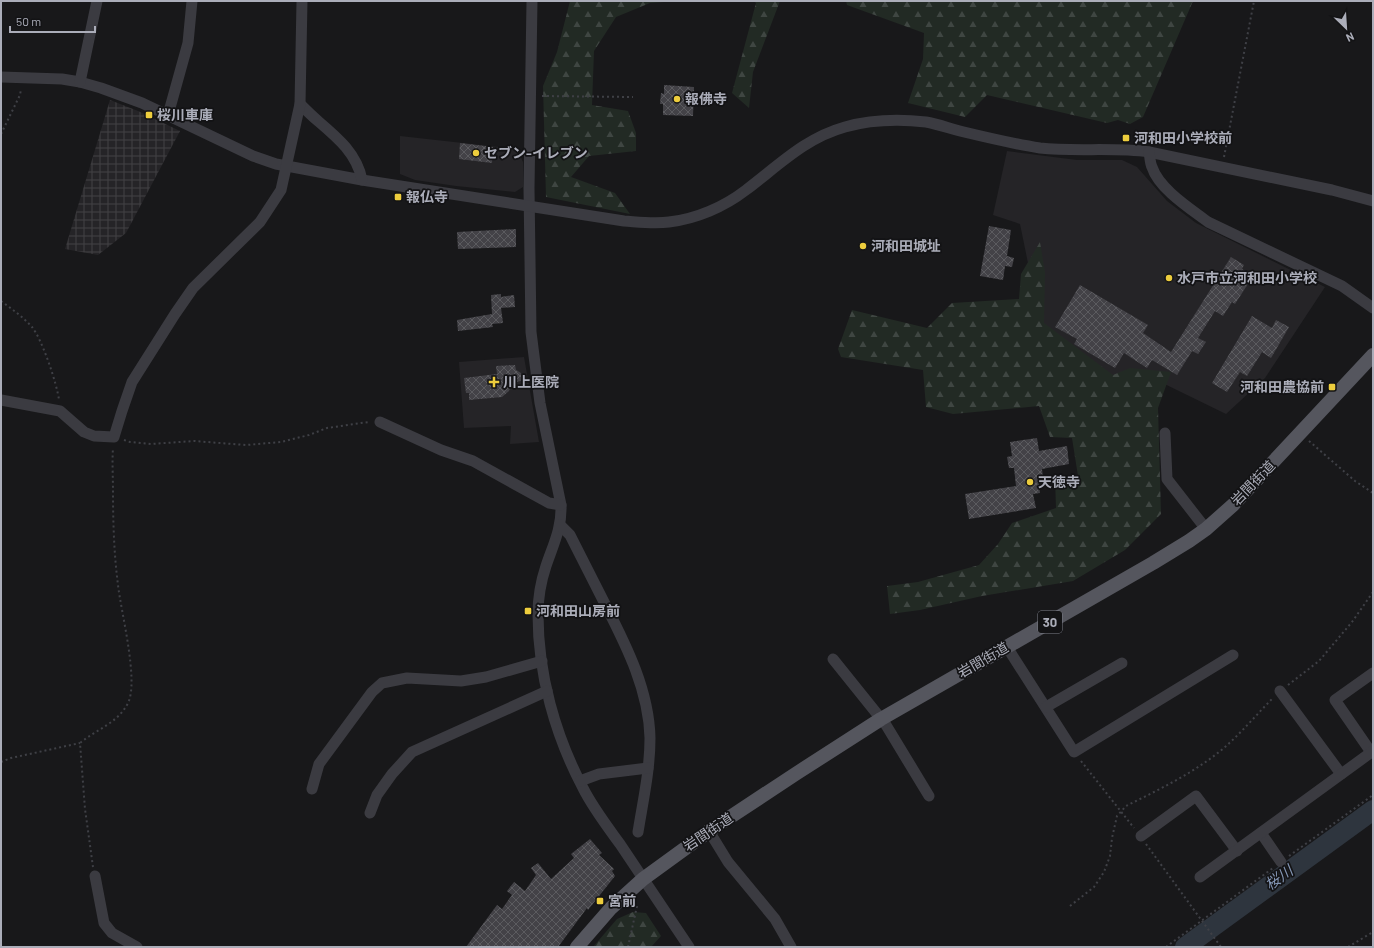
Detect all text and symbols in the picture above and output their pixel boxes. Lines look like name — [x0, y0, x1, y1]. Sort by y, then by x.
scale bar — [10, 8, 95, 34]
north arrow — [1326, 8, 1366, 48]
text: 50 m — [16, 14, 41, 28]
text: N — [1344, 30, 1357, 45]
place label: 報佛寺 — [685, 90, 727, 107]
marker: 報佛寺 — [672, 94, 682, 104]
place label: 桜川車庫 — [157, 106, 213, 123]
marker: 桜川車庫 — [144, 110, 154, 120]
place label: 河和田小学校前 — [1134, 129, 1232, 146]
marker: 河和田小学校前 — [1121, 133, 1131, 143]
place label: セブン-イレブン — [484, 144, 588, 161]
marker: セブン-イレブン — [471, 148, 481, 158]
place label: 報仏寺 — [406, 188, 448, 205]
marker: 報仏寺 — [393, 192, 403, 202]
place label: 河和田城址 — [871, 237, 941, 254]
marker: 河和田城址 — [858, 241, 868, 251]
place label: 水戸市立河和田小学校 — [1177, 269, 1317, 286]
marker: 水戸市立河和田小学校 — [1164, 273, 1174, 283]
place label: 川上医院 — [503, 373, 559, 390]
marker: 川上医院 — [488, 376, 500, 388]
place label: 河和田農協前 — [1240, 378, 1324, 395]
marker: 河和田農協前 — [1327, 382, 1337, 392]
street label: 岩間街道 — [1227, 457, 1278, 509]
place label: 天徳寺 — [1038, 473, 1080, 490]
marker: 天徳寺 — [1025, 477, 1035, 487]
place label: 河和田山房前 — [536, 602, 620, 619]
marker: 河和田山房前 — [523, 606, 533, 616]
road number: 30 — [1038, 611, 1062, 633]
street label: 岩間街道 — [954, 638, 1011, 681]
street label: 岩間街道 — [680, 809, 736, 854]
water label: 桜川 — [1261, 860, 1297, 893]
place label: 宮前 — [608, 892, 636, 909]
marker: 宮前 — [595, 896, 605, 906]

